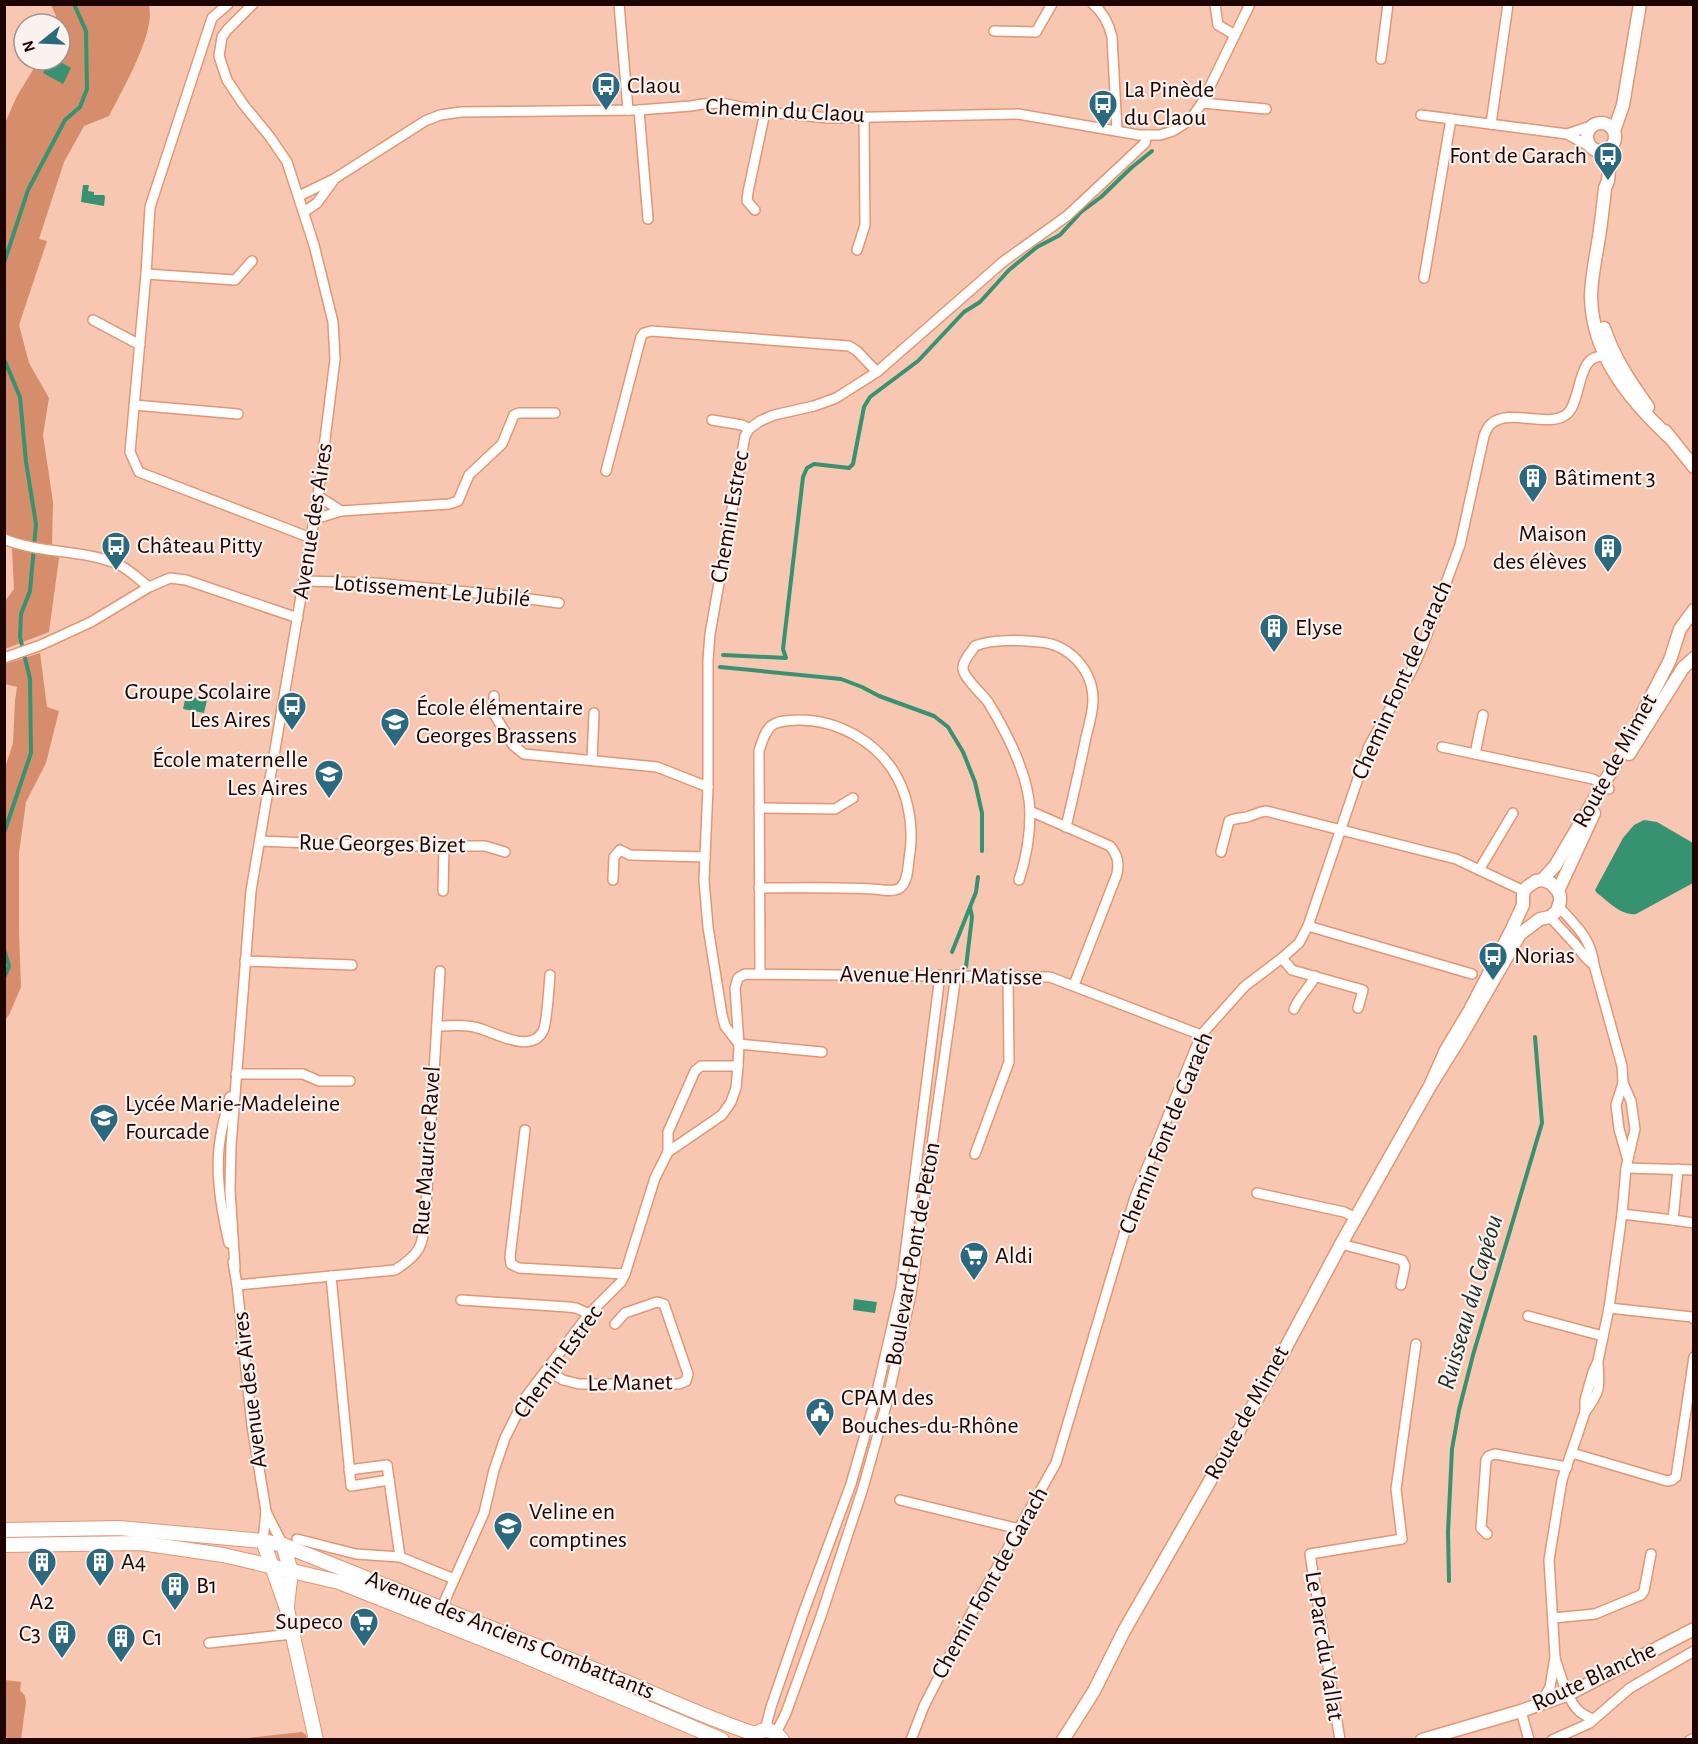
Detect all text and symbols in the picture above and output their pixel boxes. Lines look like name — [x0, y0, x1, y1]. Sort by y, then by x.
north arrow — [12, 12, 72, 72]
text: N — [19, 39, 38, 54]
bus stop icon: Claou — [590, 70, 622, 112]
place label: Claou — [627, 74, 681, 98]
place label: La Pinède du Claou — [1124, 78, 1214, 130]
bus stop icon: La Pinède du Claou — [1087, 88, 1119, 130]
street label: Chemin du Claou — [705, 95, 865, 127]
bus stop icon: Font de Garach — [1592, 140, 1624, 182]
place label: Font de Garach — [1449, 144, 1587, 168]
street label: Avenue des Aires — [289, 441, 337, 601]
street label: Chemin Estrec — [707, 449, 753, 585]
building icon: Bâtiment 3 — [1517, 462, 1549, 504]
place label: Bâtiment 3 — [1554, 466, 1656, 490]
place label: Maison des élèves — [1493, 522, 1587, 574]
bus stop icon: Château Pitty — [100, 530, 132, 572]
building icon: Maison des élèves — [1592, 532, 1624, 574]
place label: Château Pitty — [137, 534, 263, 558]
street label: Lotissement Le Jubilé — [333, 570, 531, 612]
street label: Chemin Font de Garach — [1347, 577, 1457, 783]
building icon: Elyse — [1258, 612, 1290, 654]
place label: Elyse — [1295, 616, 1343, 640]
place label: Groupe Scolaire Les Aires — [125, 680, 271, 732]
bus stop icon: Groupe Scolaire Les Aires — [276, 690, 308, 732]
street label: Route de Mimet — [1568, 690, 1662, 832]
place label: École élémentaire Georges Brassens — [416, 694, 583, 748]
school or university icon: École élémentaire Georges Brassens — [379, 706, 411, 748]
place label: École maternelle Les Aires — [152, 746, 308, 800]
school or university icon: École maternelle Les Aires — [313, 758, 345, 800]
street label: Rue Georges Bizet — [298, 831, 466, 857]
bus stop icon: Norias — [1477, 940, 1509, 982]
place label: Norias — [1514, 944, 1575, 968]
street label: Avenue Henri Matisse — [839, 962, 1043, 990]
street label: Chemin Font de Garach — [1115, 1029, 1217, 1237]
street label: Rue Maurice Ravel — [409, 1065, 445, 1237]
place label: Lycée Marie-Madeleine Fourcade — [125, 1092, 340, 1144]
school or university icon: Lycée Marie-Madeleine Fourcade — [88, 1102, 120, 1144]
street label: Boulevard Pont de Peton — [882, 1140, 944, 1368]
water label: Ruisseau du Capéou — [1433, 1212, 1507, 1392]
supermarket icon: Aldi — [958, 1240, 990, 1282]
place label: Aldi — [995, 1244, 1033, 1268]
street label: Chemin Estrec — [509, 1301, 607, 1423]
street label: Avenue des Aires — [228, 1310, 272, 1470]
street label: Route de Mimet — [1200, 1342, 1294, 1484]
street label: Le Manet — [587, 1370, 673, 1396]
place label: CPAM des Bouches-du-Rhône — [841, 1386, 1019, 1438]
public building icon: CPAM des Bouches-du-Rhône — [804, 1396, 836, 1438]
street label: Chemin Font de Garach — [927, 1483, 1053, 1683]
place label: Veline en comptines — [529, 1500, 627, 1552]
school or university icon: Veline en comptines — [492, 1510, 524, 1552]
building icon: A2 — [26, 1546, 58, 1588]
building icon: A4 — [84, 1546, 116, 1588]
place label: A4 — [121, 1550, 146, 1574]
street label: Avenue des Anciens Combattants — [362, 1566, 658, 1704]
building icon: B1 — [159, 1570, 191, 1612]
street label: Le Parc du Vallat — [1300, 1570, 1348, 1723]
place label: B1 — [196, 1574, 217, 1598]
place label: A2 — [30, 1590, 54, 1614]
supermarket icon: Supeco — [348, 1606, 380, 1648]
place label: Supeco — [275, 1610, 343, 1634]
building icon: C3 — [46, 1618, 78, 1660]
place label: C3 — [19, 1622, 41, 1646]
building icon: C1 — [105, 1622, 137, 1664]
place label: C1 — [142, 1626, 163, 1650]
street label: Route Blanche — [1528, 1638, 1660, 1716]

